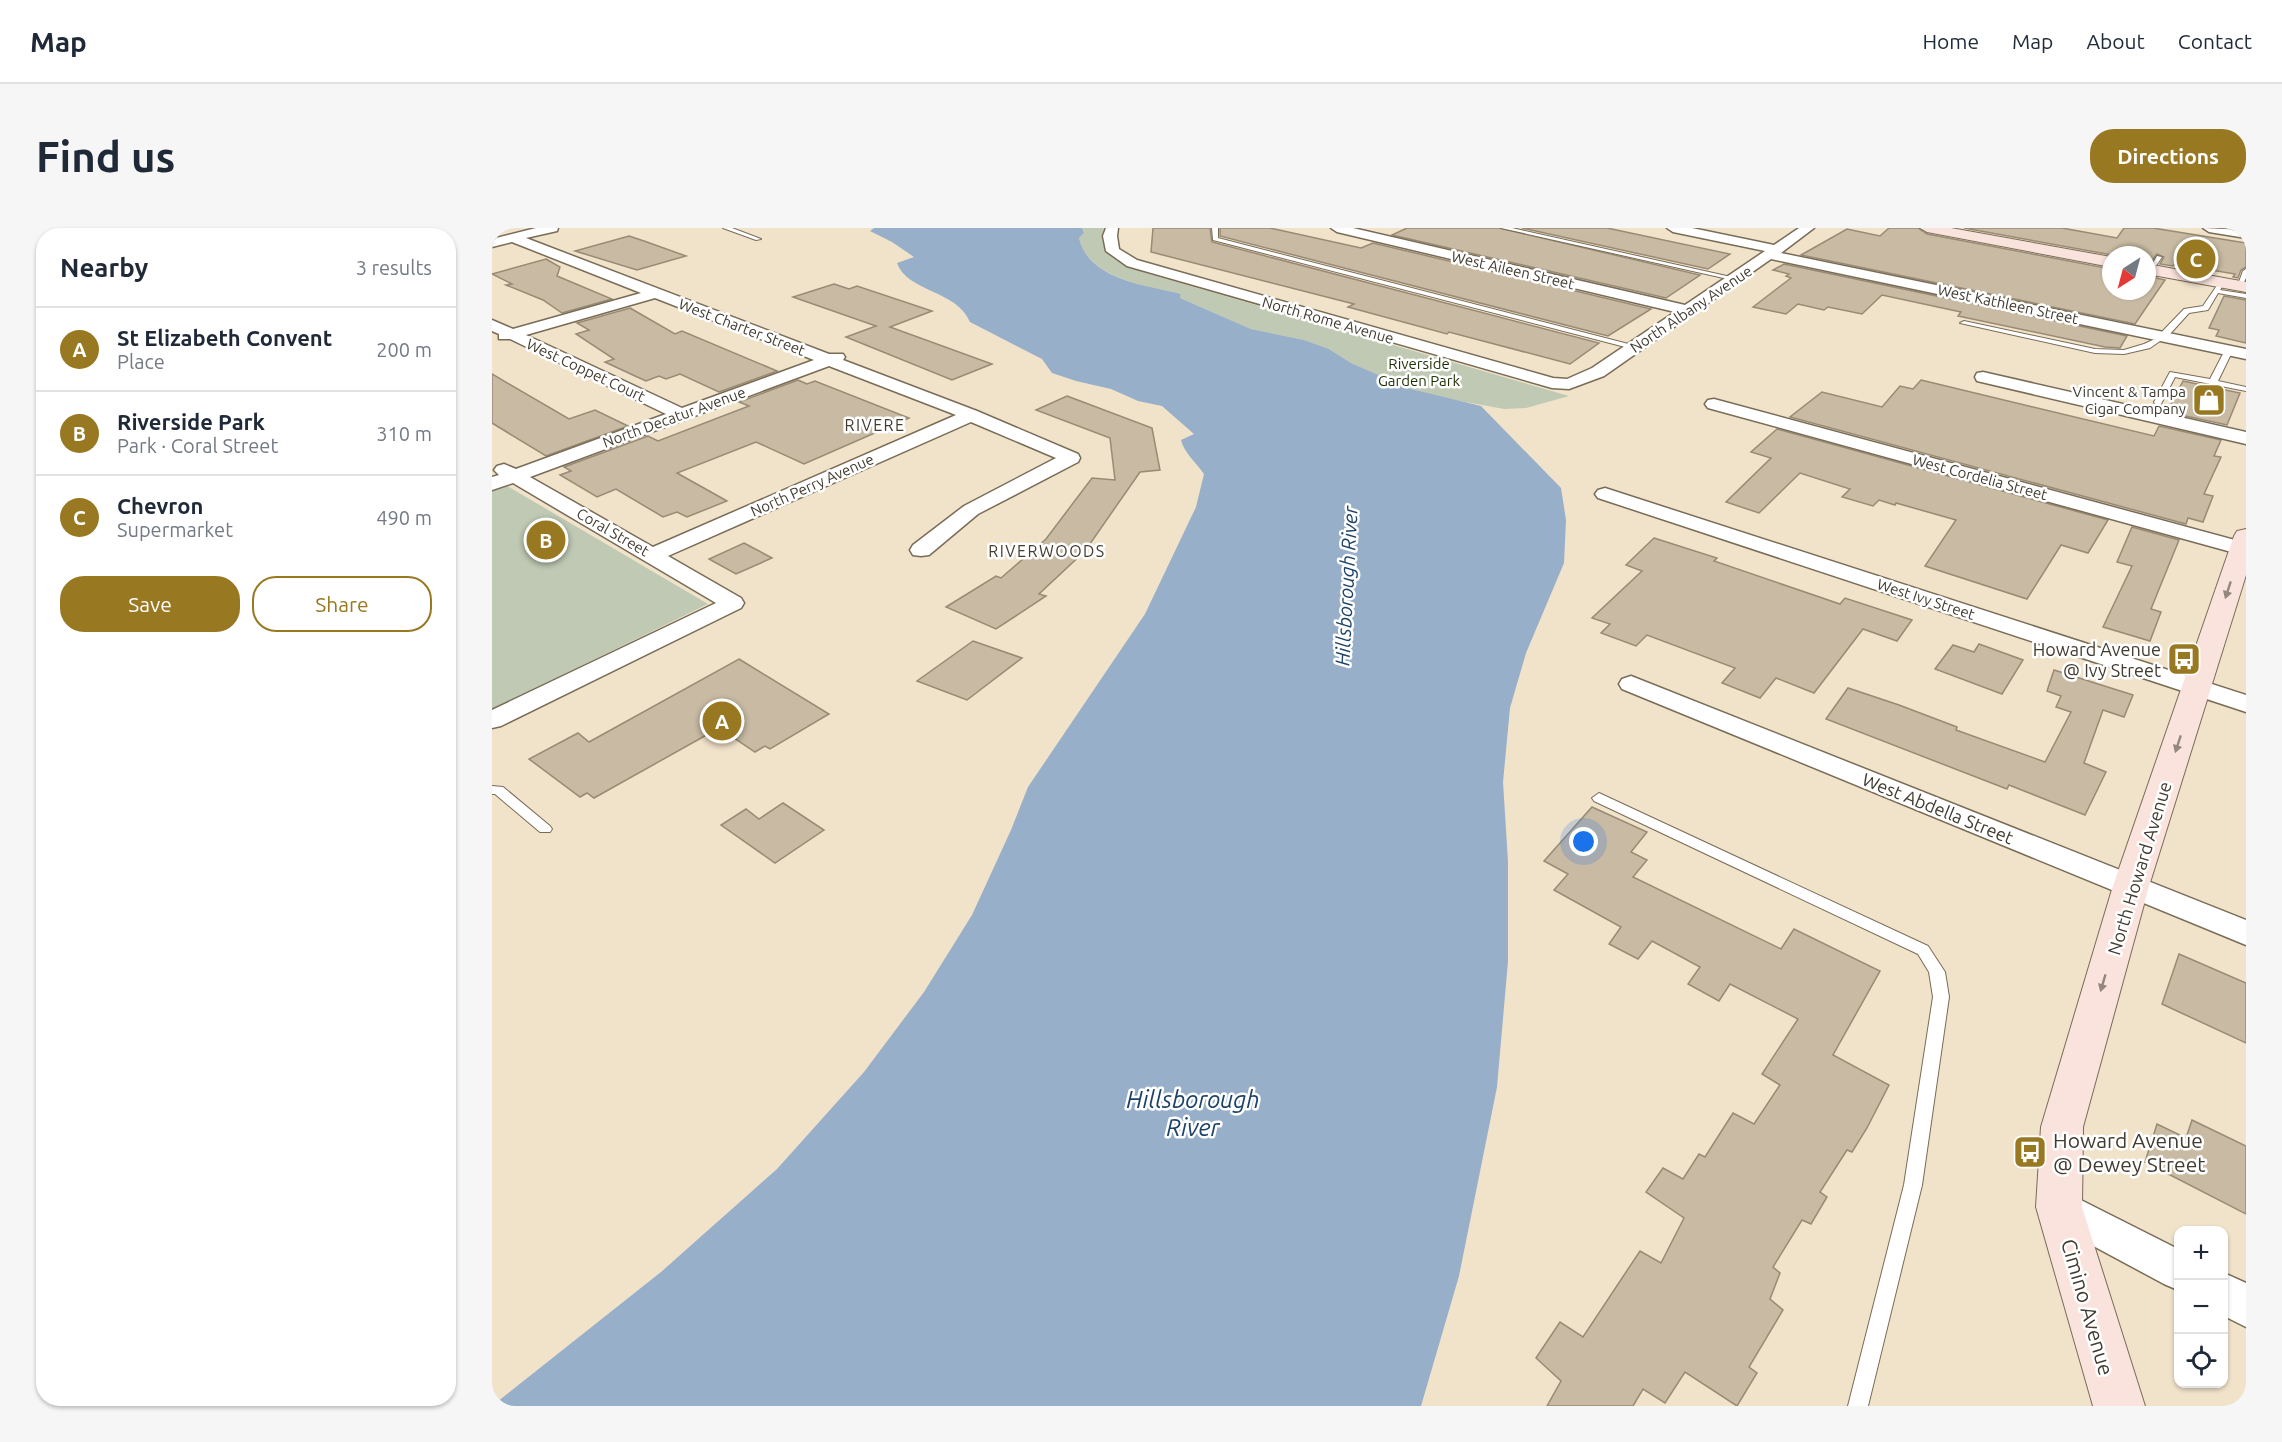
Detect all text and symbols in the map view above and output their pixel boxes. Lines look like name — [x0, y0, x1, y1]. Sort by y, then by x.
text: Map — [30, 26, 87, 57]
text: Home — [1922, 29, 1979, 53]
text: Map — [2012, 29, 2053, 53]
text: About — [2086, 29, 2145, 53]
text: Contact — [2178, 29, 2252, 53]
button: Directions — [2090, 129, 2246, 183]
text: Find us — [36, 133, 175, 180]
pin: C — [2176, 237, 2216, 282]
north arrow — [2102, 246, 2156, 300]
street label: West Aileen Street — [1450, 248, 1576, 292]
text: Nearby — [60, 253, 148, 282]
text: 3 results — [356, 256, 432, 279]
street label: North Albany Avenue — [1627, 262, 1755, 356]
street label: West Kathleen Street — [1936, 281, 2080, 327]
street label: North Rome Avenue — [1260, 293, 1396, 347]
street label: West Charter Street — [676, 295, 808, 359]
text: St Elizabeth Convent — [117, 325, 332, 350]
street label: West Coppet Court — [524, 335, 648, 405]
text: A — [72, 338, 87, 361]
text: 200 m — [376, 338, 432, 361]
text: Place — [117, 350, 165, 373]
park label: Riverside Garden Park — [1378, 355, 1461, 389]
shop icon: Vincent & Tampa Cigar Company — [2191, 382, 2227, 418]
street label: North Decatur Avenue — [600, 383, 748, 451]
place label: Vincent & Tampa Cigar Company — [2073, 383, 2186, 417]
text: Riverside Park — [117, 409, 265, 434]
district label: RIVERE — [844, 416, 906, 434]
text: B — [73, 422, 86, 445]
text: 310 m — [376, 422, 432, 445]
text: Park · Coral Street — [117, 434, 278, 457]
street label: North Perry Avenue — [748, 450, 876, 520]
street label: West Cordelia Street — [1911, 451, 2049, 503]
text: Chevron — [117, 493, 203, 518]
street label: Coral Street — [574, 504, 652, 560]
water label: Hillsborough River — [1330, 504, 1362, 667]
text: C — [73, 506, 86, 529]
text: 490 m — [376, 506, 432, 529]
text: Supermarket — [117, 518, 233, 541]
pin: B — [526, 518, 566, 562]
district label: RIVERWOODS — [988, 542, 1106, 560]
street label: West Ivy Street — [1875, 575, 1977, 623]
button: Save — [60, 576, 240, 632]
button: Share — [252, 576, 432, 632]
one-way arrow — [2223, 581, 2232, 599]
place label: Howard Avenue @ Ivy Street — [2033, 639, 2161, 680]
bus stop icon: Howard Avenue @ Ivy Street — [2166, 641, 2202, 677]
pin: A — [702, 698, 742, 744]
one-way arrow — [2173, 735, 2182, 753]
street label: West Abdella Street — [1860, 769, 2016, 847]
street label: North Howard Avenue — [2103, 779, 2175, 957]
your location — [1569, 827, 1598, 856]
one-way arrow — [2098, 974, 2108, 992]
water label: Hillsborough River — [1126, 1086, 1260, 1141]
place label: Howard Avenue @ Dewey Street — [2053, 1128, 2205, 1176]
bus stop icon: Howard Avenue @ Dewey Street — [2012, 1134, 2048, 1170]
map controls — [2174, 1226, 2228, 1388]
button: + — [2174, 1226, 2228, 1280]
street label: Cimino Avenue — [2057, 1236, 2119, 1378]
button: − — [2174, 1280, 2228, 1334]
button: locate — [2174, 1334, 2228, 1388]

